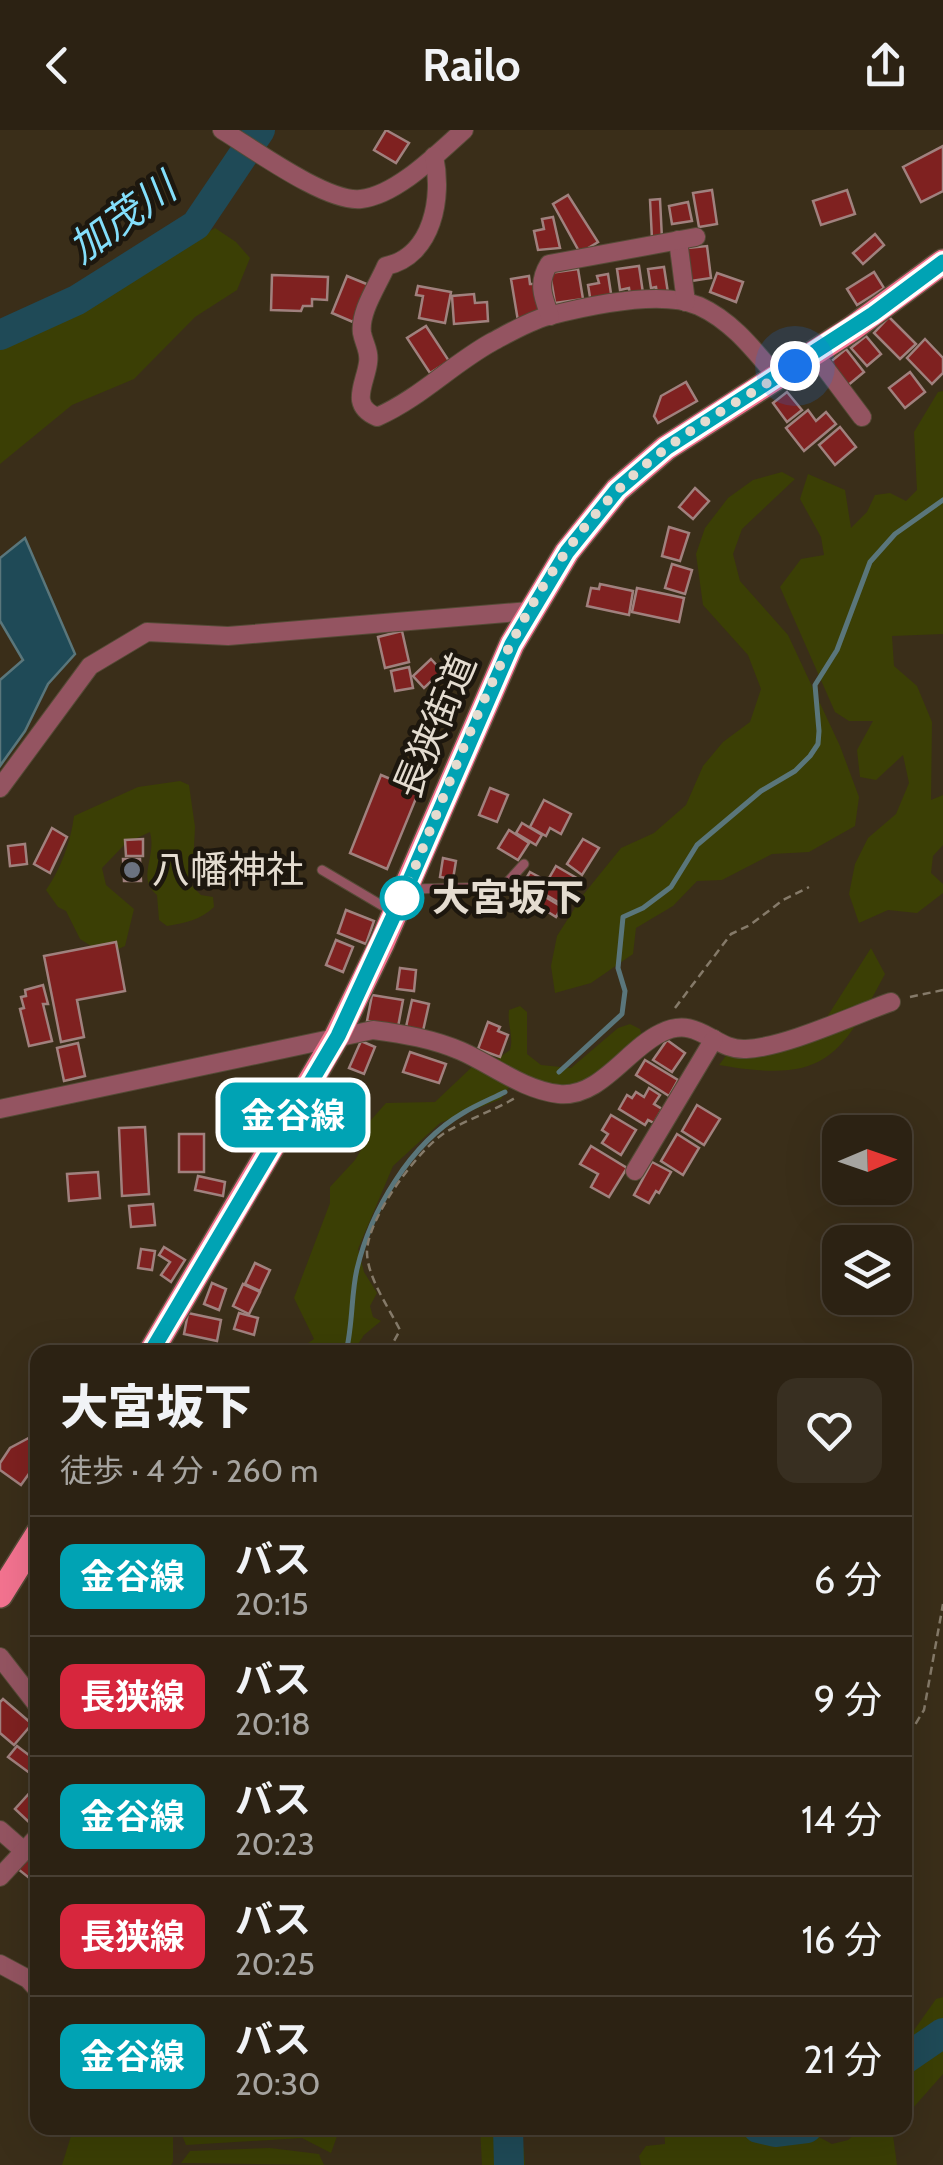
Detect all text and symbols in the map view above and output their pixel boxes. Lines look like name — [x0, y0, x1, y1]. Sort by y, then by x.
icon: back — [30, 38, 85, 93]
text: Railo — [422, 38, 521, 92]
icon: share — [858, 38, 913, 93]
water label: 加茂川 — [59, 160, 188, 273]
your location — [770, 341, 820, 391]
street label: 長狭街道 — [383, 647, 486, 805]
place label: 八幡神社 — [152, 846, 304, 893]
marker: 八幡神社 — [121, 859, 143, 881]
place label: 大宮坂下 — [432, 874, 584, 921]
marker: 大宮坂下 — [381, 877, 423, 919]
line badge: 金谷線 — [236, 1082, 350, 1148]
text: 金谷線 — [240, 1094, 346, 1137]
north arrow — [822, 1115, 912, 1205]
map controls — [822, 1115, 912, 1315]
button: layers — [822, 1225, 912, 1315]
text: 大宮坂下 — [60, 1378, 252, 1436]
button: heart — [777, 1378, 882, 1483]
text: 徒歩 · 4 分 · 260 m — [60, 1451, 318, 1490]
text: バス — [235, 1536, 311, 1583]
text: 金谷線 — [80, 1555, 185, 1598]
text: 6 分 — [814, 1556, 882, 1603]
text: 20:15 — [235, 1584, 309, 1623]
text: バス — [235, 1656, 311, 1703]
text: 長狭線 — [80, 1675, 185, 1718]
text: 9 分 — [814, 1676, 882, 1723]
text: 20:18 — [235, 1704, 311, 1743]
text: バス — [235, 1776, 311, 1823]
text: 金谷線 — [80, 1795, 185, 1838]
text: 14 分 — [801, 1796, 882, 1843]
text: 20:23 — [235, 1824, 315, 1863]
text: バス — [235, 1896, 311, 1943]
text: 長狭線 — [80, 1915, 185, 1958]
text: 16 分 — [801, 1916, 882, 1963]
text: 20:25 — [235, 1944, 315, 1983]
text: バス — [235, 2016, 311, 2063]
text: 金谷線 — [80, 2035, 185, 2078]
text: 21 分 — [803, 2036, 882, 2083]
text: 20:30 — [235, 2064, 320, 2103]

